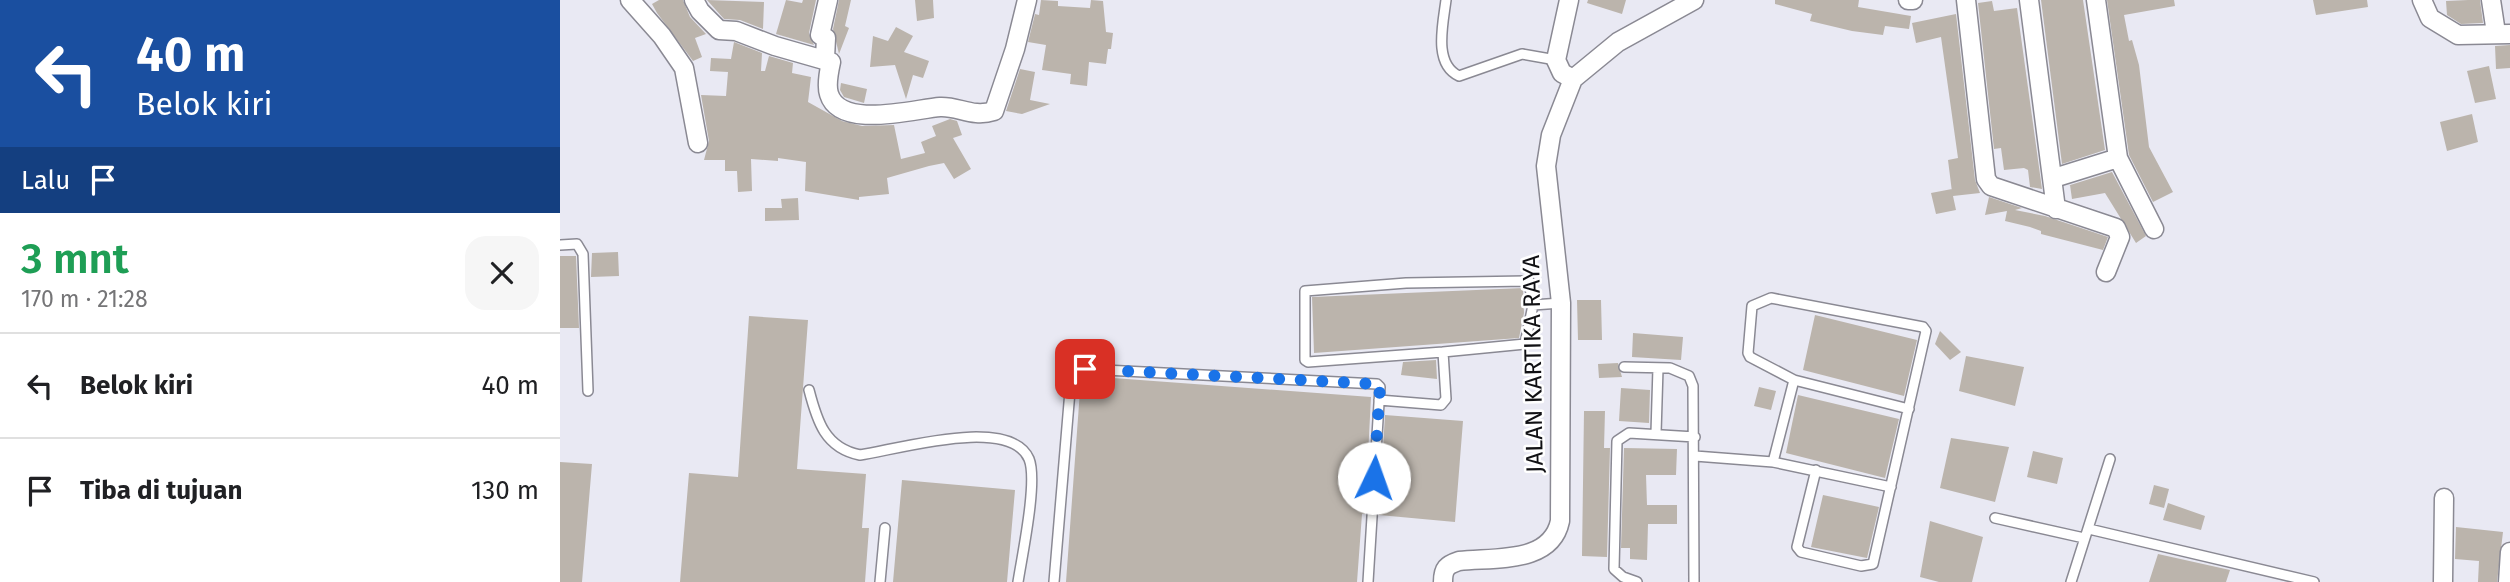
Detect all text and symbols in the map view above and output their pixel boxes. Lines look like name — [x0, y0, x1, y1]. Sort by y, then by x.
text: 40 m — [136, 25, 245, 84]
icon: left — [21, 28, 112, 119]
text: Belok kiri — [136, 85, 272, 123]
icon: arrive — [84, 161, 122, 199]
text: Lalu — [21, 165, 70, 196]
text: 3 mnt — [21, 234, 129, 284]
button: close — [465, 236, 539, 310]
street label: JALAN KARTIKA RAYA — [1517, 254, 1549, 473]
text: 170 m · 21:28 — [21, 285, 148, 313]
pin — [1055, 339, 1115, 399]
icon: arrive — [1066, 350, 1104, 388]
icon: left — [21, 367, 59, 405]
text: Belok kiri — [80, 370, 193, 401]
text: 40 m — [481, 370, 539, 401]
position arrow — [1337, 441, 1411, 515]
icon: arrive — [21, 472, 59, 510]
text: Tiba di tujuan — [80, 475, 242, 506]
text: 130 m — [471, 475, 539, 506]

